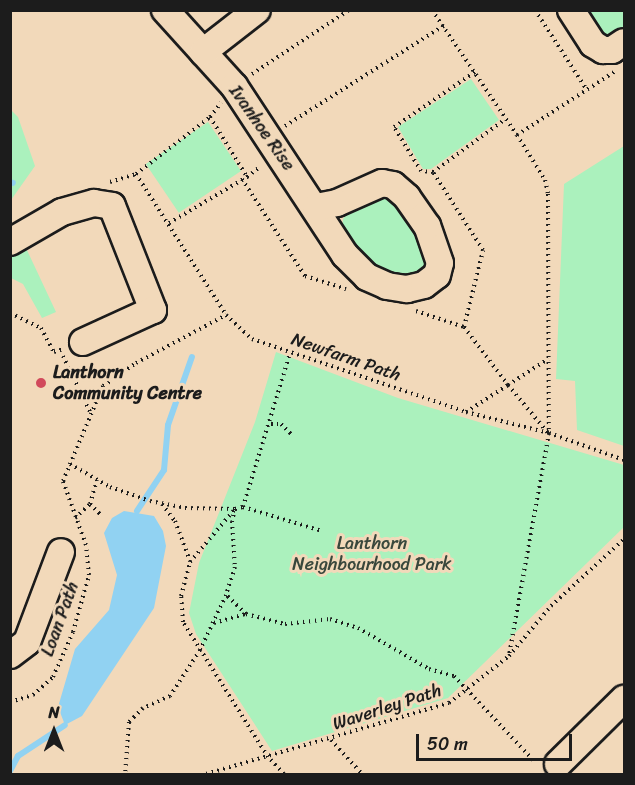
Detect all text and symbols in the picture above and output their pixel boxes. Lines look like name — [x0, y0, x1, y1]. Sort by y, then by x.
street label: Ivanhoe Rise — [225, 81, 299, 175]
street label: Newfarm Path — [289, 328, 403, 386]
place label: Lanthorn Community Centre — [53, 362, 202, 404]
marker: Lanthorn Community Centre — [34, 376, 48, 390]
park label: Lanthorn Neighbourhood Park — [292, 533, 452, 576]
street label: Loan Path — [36, 579, 84, 659]
street label: Waverley Path — [330, 679, 444, 735]
text: N — [48, 698, 60, 727]
north arrow — [24, 701, 84, 761]
scale bar — [419, 722, 575, 760]
text: 50 m — [427, 728, 468, 760]

